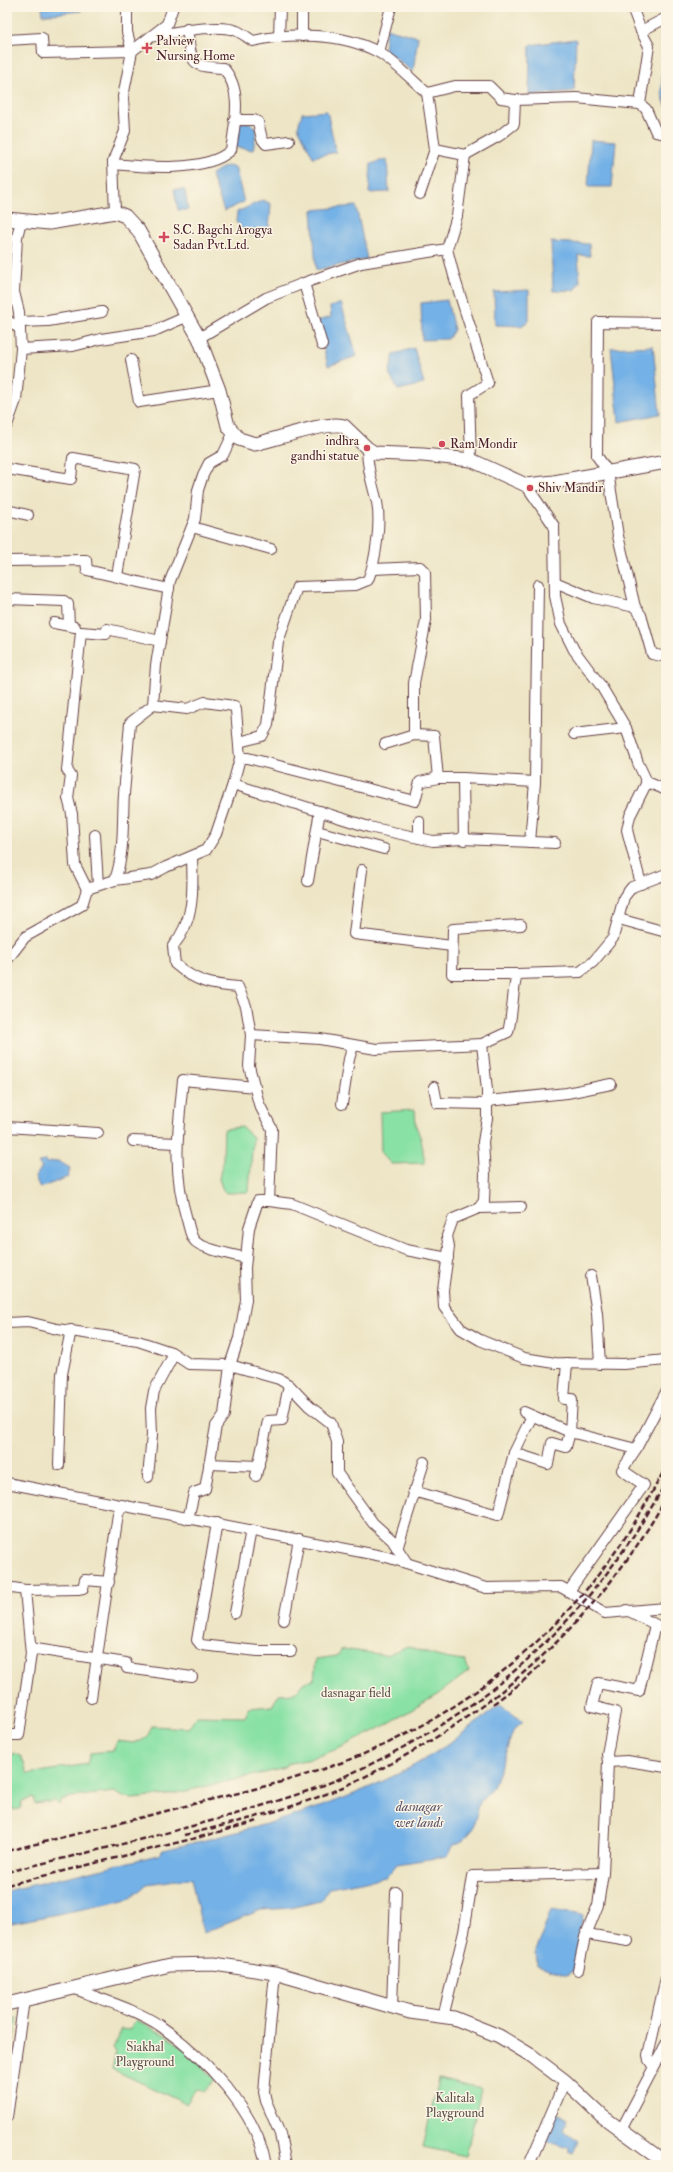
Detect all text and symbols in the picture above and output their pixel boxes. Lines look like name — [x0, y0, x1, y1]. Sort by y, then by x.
place label: Palview Nursing Home — [156, 33, 235, 64]
marker: Palview Nursing Home — [141, 42, 153, 54]
place label: S.C. Bagchi Arogya Sadan Pvt.Ltd. — [173, 222, 273, 253]
marker: S.C. Bagchi Arogya Sadan Pvt.Ltd. — [158, 231, 170, 243]
place label: indhra gandhi statue — [291, 433, 360, 464]
place label: Ram Mondir — [450, 436, 518, 452]
marker: Ram Mondir — [437, 439, 447, 449]
marker: indhra gandhi statue — [362, 443, 372, 453]
place label: Shiv Mandir — [538, 480, 603, 496]
marker: Shiv Mandir — [525, 483, 535, 493]
park label: dasnagar field — [321, 1685, 392, 1701]
water label: dasnagar wet lands — [395, 1798, 445, 1831]
park label: Siakhal Playground — [116, 2039, 175, 2071]
park label: Kalitala Playground — [426, 2090, 485, 2122]

